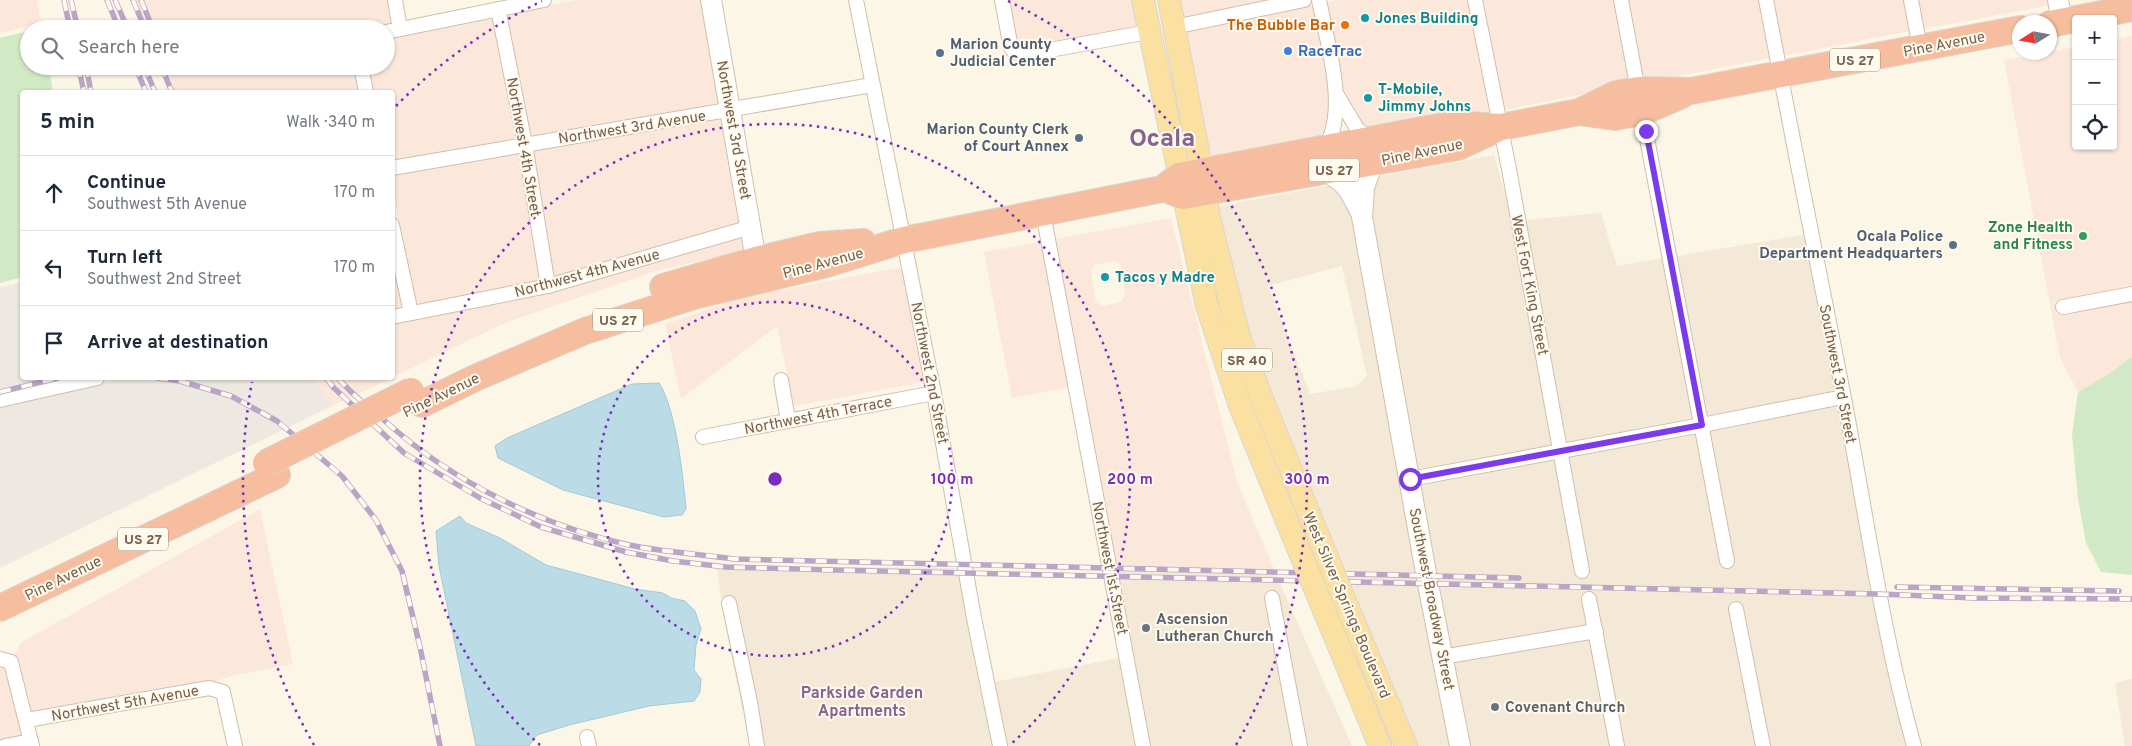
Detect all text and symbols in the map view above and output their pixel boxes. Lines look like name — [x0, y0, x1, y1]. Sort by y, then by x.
place label: Jones Building — [1375, 10, 1478, 29]
marker: Jones Building — [1359, 12, 1371, 24]
north arrow — [2012, 15, 2057, 60]
map controls — [2072, 15, 2117, 150]
button: + — [2072, 15, 2117, 60]
place label: The Bubble Bar — [1227, 17, 1336, 36]
marker: The Bubble Bar — [1339, 19, 1351, 31]
search box — [20, 20, 395, 75]
street label: Pine Avenue — [1902, 28, 1987, 63]
icon: search — [38, 34, 66, 62]
text: Search here — [78, 36, 180, 60]
place label: Marion County Judicial Center — [950, 36, 1057, 72]
place label: RaceTrac — [1298, 43, 1362, 62]
marker: RaceTrac — [1282, 45, 1294, 57]
marker: Marion County Judicial Center — [934, 47, 946, 59]
road number: US 27 — [1830, 48, 1880, 72]
street label: Northwest 3rd Street — [711, 59, 754, 201]
button: − — [2072, 60, 2117, 105]
street label: Northwest 4th Street — [501, 76, 544, 218]
place label: T-Mobile, Jimmy Johns — [1378, 81, 1471, 117]
marker: T-Mobile, Jimmy Johns — [1362, 92, 1374, 104]
button: locate — [2072, 105, 2117, 150]
street label: Northwest 3rd Avenue — [557, 107, 707, 150]
text: 5 min — [40, 109, 95, 136]
text: Walk · 340 m — [286, 113, 375, 133]
route end — [1635, 120, 1658, 143]
place label: Marion County Clerk of Court Annex — [927, 121, 1069, 157]
district label: Ocala — [1129, 124, 1195, 156]
marker: Marion County Clerk of Court Annex — [1073, 132, 1085, 144]
street label: Pine Avenue — [1380, 136, 1465, 171]
road number: US 27 — [1309, 158, 1359, 182]
text: Continue — [87, 171, 166, 195]
icon: ahead — [40, 179, 68, 207]
text: 170 m — [334, 183, 375, 203]
text: Southwest 5th Avenue — [87, 195, 247, 215]
street label: West Fort King Street — [1506, 213, 1551, 357]
place label: Zone Health and Fitness — [1988, 219, 2073, 255]
place label: Ocala Police Department Headquarters — [1759, 228, 1943, 264]
marker: Zone Health and Fitness — [2077, 230, 2089, 242]
marker: Ocala Police Department Headquarters — [1947, 239, 1959, 251]
street label: Pine Avenue — [781, 245, 866, 284]
text: Turn left — [87, 246, 163, 270]
street label: Northwest 4th Avenue — [513, 246, 662, 303]
icon: left — [40, 254, 68, 282]
text: 170 m — [334, 258, 375, 278]
place label: Tacos y Madre — [1115, 269, 1215, 288]
text: Southwest 2nd Street — [87, 270, 242, 290]
marker: Tacos y Madre — [1099, 271, 1111, 283]
street label: Northwest 2nd Street — [905, 301, 952, 446]
street label: Southwest 3rd Street — [1814, 303, 1859, 446]
road number: US 27 — [593, 308, 643, 332]
icon: arrive — [40, 329, 68, 357]
text: Arrive at destination — [87, 331, 268, 355]
road number: SR 40 — [1222, 348, 1272, 372]
street label: Pine Avenue — [400, 370, 483, 423]
street label: Northwest 4th Terrace — [743, 393, 894, 440]
route start — [1399, 468, 1422, 491]
centre of rings — [766, 470, 784, 488]
text: 100 m — [931, 471, 973, 490]
text: 200 m — [1107, 471, 1153, 490]
text: 300 m — [1284, 471, 1330, 490]
street label: Northwest 1st Street — [1086, 500, 1131, 637]
street label: Southwest Broadway Street — [1404, 506, 1458, 692]
street label: West Silver Springs Boulevard — [1298, 510, 1394, 702]
road number: US 27 — [118, 528, 168, 550]
street label: Pine Avenue — [22, 553, 105, 606]
place label: Ascension Lutheran Church — [1156, 611, 1274, 647]
marker: Ascension Lutheran Church — [1140, 622, 1152, 634]
street label: Northwest 5th Avenue — [50, 682, 201, 727]
district label: Parkside Garden Apartments — [801, 684, 923, 722]
place label: Covenant Church — [1505, 699, 1625, 718]
marker: Covenant Church — [1489, 701, 1501, 713]

